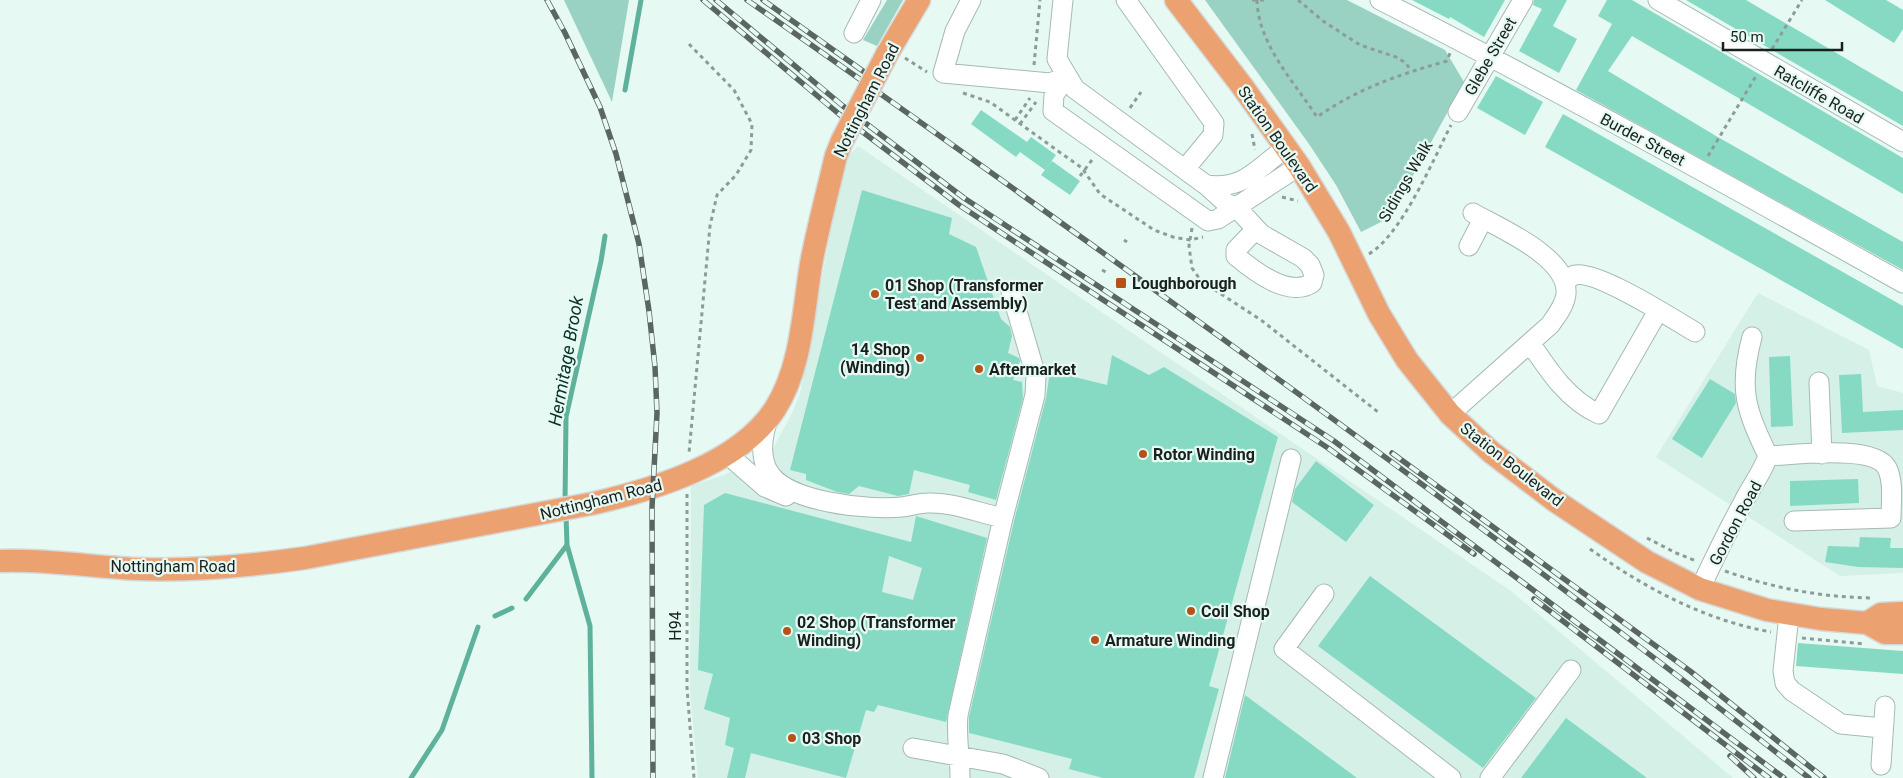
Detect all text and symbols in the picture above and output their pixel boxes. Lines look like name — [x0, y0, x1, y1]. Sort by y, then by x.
street label: Glebe Street — [1460, 14, 1520, 99]
scale bar — [1723, 20, 1842, 52]
text: 50 m — [1730, 28, 1764, 46]
street label: Nottingham Road — [830, 40, 903, 160]
street label: Ratcliffe Road — [1771, 61, 1867, 128]
street label: Station Boulevard — [1234, 83, 1321, 196]
street label: Burder Street — [1597, 109, 1688, 170]
street label: Sidings Walk — [1374, 136, 1437, 225]
place label: Loughborough — [1132, 274, 1237, 293]
place label: 01 Shop (Transformer Test and Assembly) — [885, 276, 1044, 313]
marker: Loughborough — [1114, 276, 1128, 290]
marker: 01 Shop (Transformer Test and Assembly) — [869, 288, 881, 300]
water label: Hermitage Brook — [544, 293, 587, 427]
place label: 14 Shop (Winding) — [840, 340, 910, 377]
marker: 14 Shop (Winding) — [914, 352, 926, 364]
place label: Aftermarket — [989, 360, 1077, 379]
marker: Aftermarket — [973, 363, 985, 375]
street label: Station Boulevard — [1456, 418, 1567, 510]
place label: Rotor Winding — [1153, 445, 1255, 464]
marker: Rotor Winding — [1137, 448, 1149, 460]
street label: Nottingham Road — [538, 475, 664, 524]
street label: Gordon Road — [1705, 478, 1766, 569]
street label: Nottingham Road — [111, 557, 235, 576]
place label: Coil Shop — [1201, 602, 1270, 621]
marker: Coil Shop — [1185, 605, 1197, 617]
street label: H94 — [666, 611, 685, 641]
place label: 02 Shop (Transformer Winding) — [797, 613, 956, 650]
marker: 02 Shop (Transformer Winding) — [781, 625, 793, 637]
place label: Armature Winding — [1105, 631, 1235, 650]
marker: Armature Winding — [1089, 634, 1101, 646]
place label: 03 Shop — [802, 729, 861, 748]
marker: 03 Shop — [786, 732, 798, 744]

